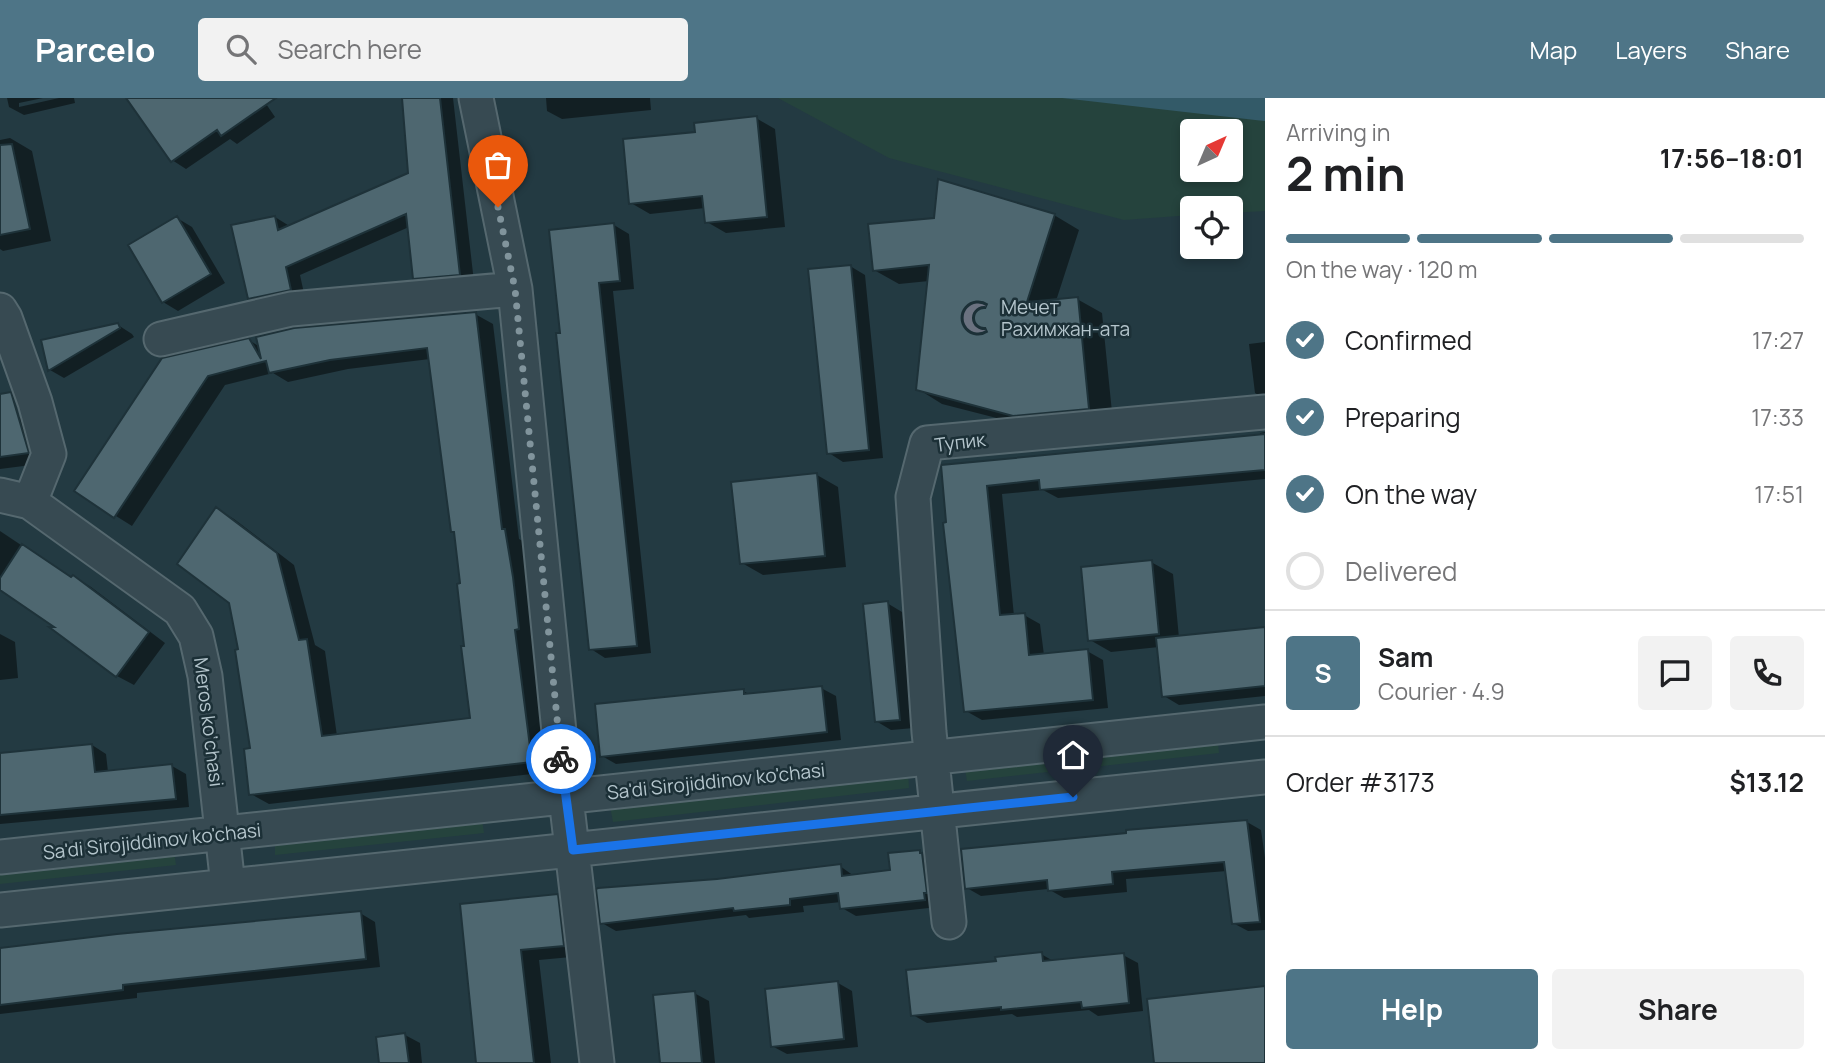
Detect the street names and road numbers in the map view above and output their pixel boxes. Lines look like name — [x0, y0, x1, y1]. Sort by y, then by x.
street label: Тупик — [933, 426, 987, 458]
street label: Meros ko‘chasi — [188, 656, 230, 788]
street label: Sa'di Sirojiddinov ko'chasi — [606, 757, 826, 805]
street label: Sa'di Sirojiddinov ko'chasi — [42, 817, 262, 865]

